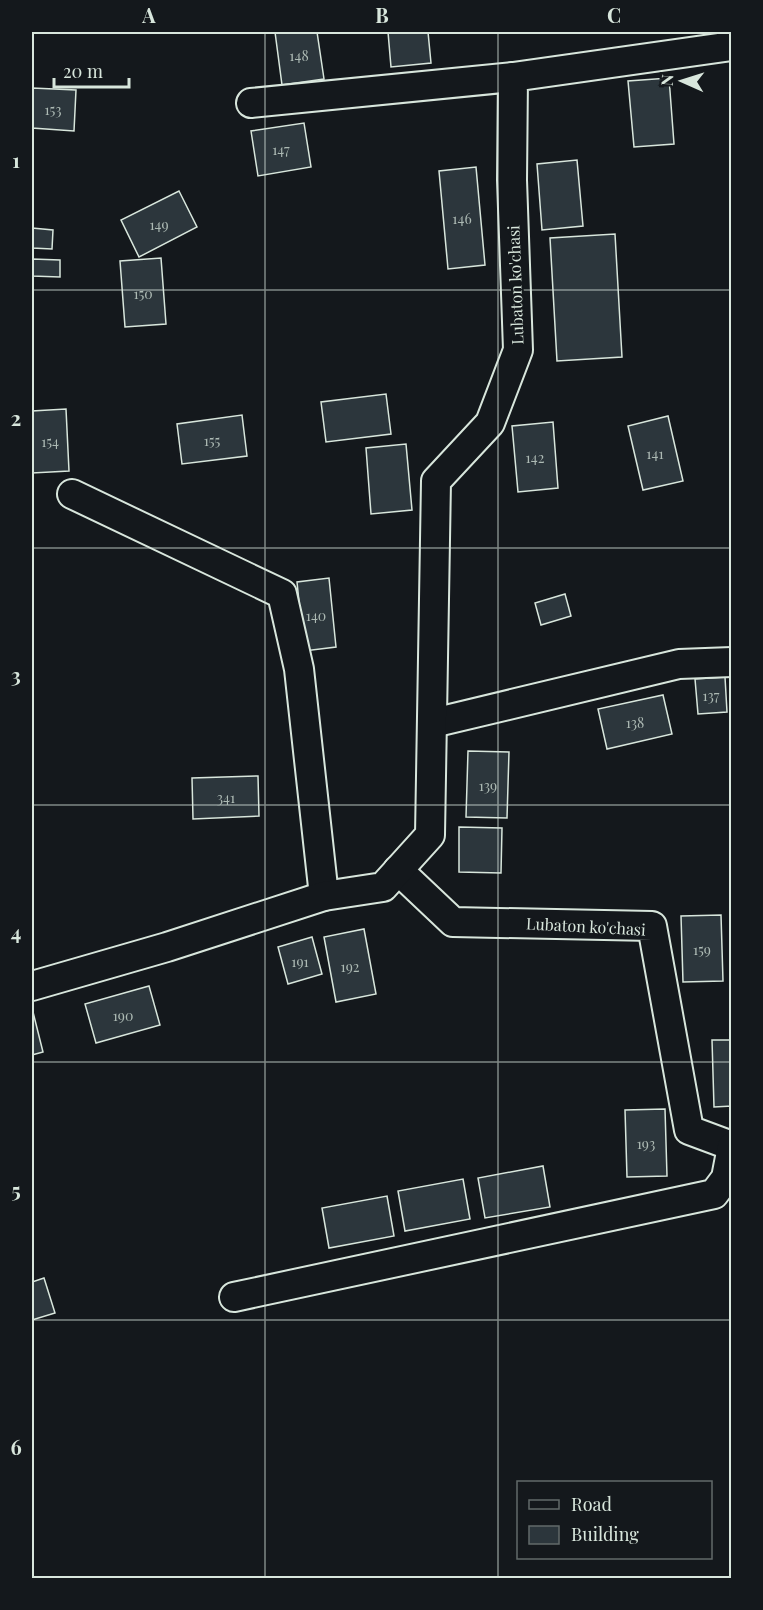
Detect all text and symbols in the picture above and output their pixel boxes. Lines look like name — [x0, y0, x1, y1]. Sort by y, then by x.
text: A — [141, 1, 156, 28]
text: B — [375, 1, 389, 28]
text: C — [607, 1, 621, 28]
house number: 148 — [289, 46, 309, 65]
scale bar — [54, 51, 129, 89]
north arrow — [652, 51, 712, 111]
text: 20 m — [63, 59, 103, 83]
text: N — [656, 73, 677, 87]
house number: 153 — [44, 100, 62, 119]
house number: 147 — [272, 140, 290, 159]
text: 1 — [12, 146, 20, 173]
house number: 146 — [452, 209, 472, 228]
house number: 149 — [149, 215, 169, 234]
street label: Lubaton ko'chasi — [502, 224, 528, 345]
house number: 150 — [133, 284, 153, 303]
text: 2 — [11, 404, 21, 431]
house number: 155 — [204, 431, 221, 450]
house number: 154 — [41, 432, 59, 451]
house number: 141 — [646, 444, 664, 463]
house number: 142 — [526, 448, 545, 467]
house number: 140 — [306, 606, 326, 625]
text: 3 — [11, 661, 21, 688]
house number: 137 — [703, 686, 720, 705]
house number: 138 — [626, 713, 644, 732]
house number: 139 — [479, 776, 497, 795]
house number: 341 — [217, 788, 235, 807]
street label: Lubaton ko'chasi — [526, 912, 647, 940]
text: 4 — [11, 918, 21, 945]
house number: 159 — [693, 940, 711, 959]
house number: 191 — [291, 952, 309, 971]
house number: 192 — [340, 957, 360, 976]
house number: 190 — [113, 1006, 133, 1025]
house number: 193 — [637, 1134, 655, 1153]
text: 5 — [11, 1176, 21, 1203]
text: 6 — [10, 1433, 22, 1460]
legend — [517, 1481, 712, 1559]
text: Road — [571, 1492, 612, 1516]
text: Building — [571, 1522, 639, 1546]

